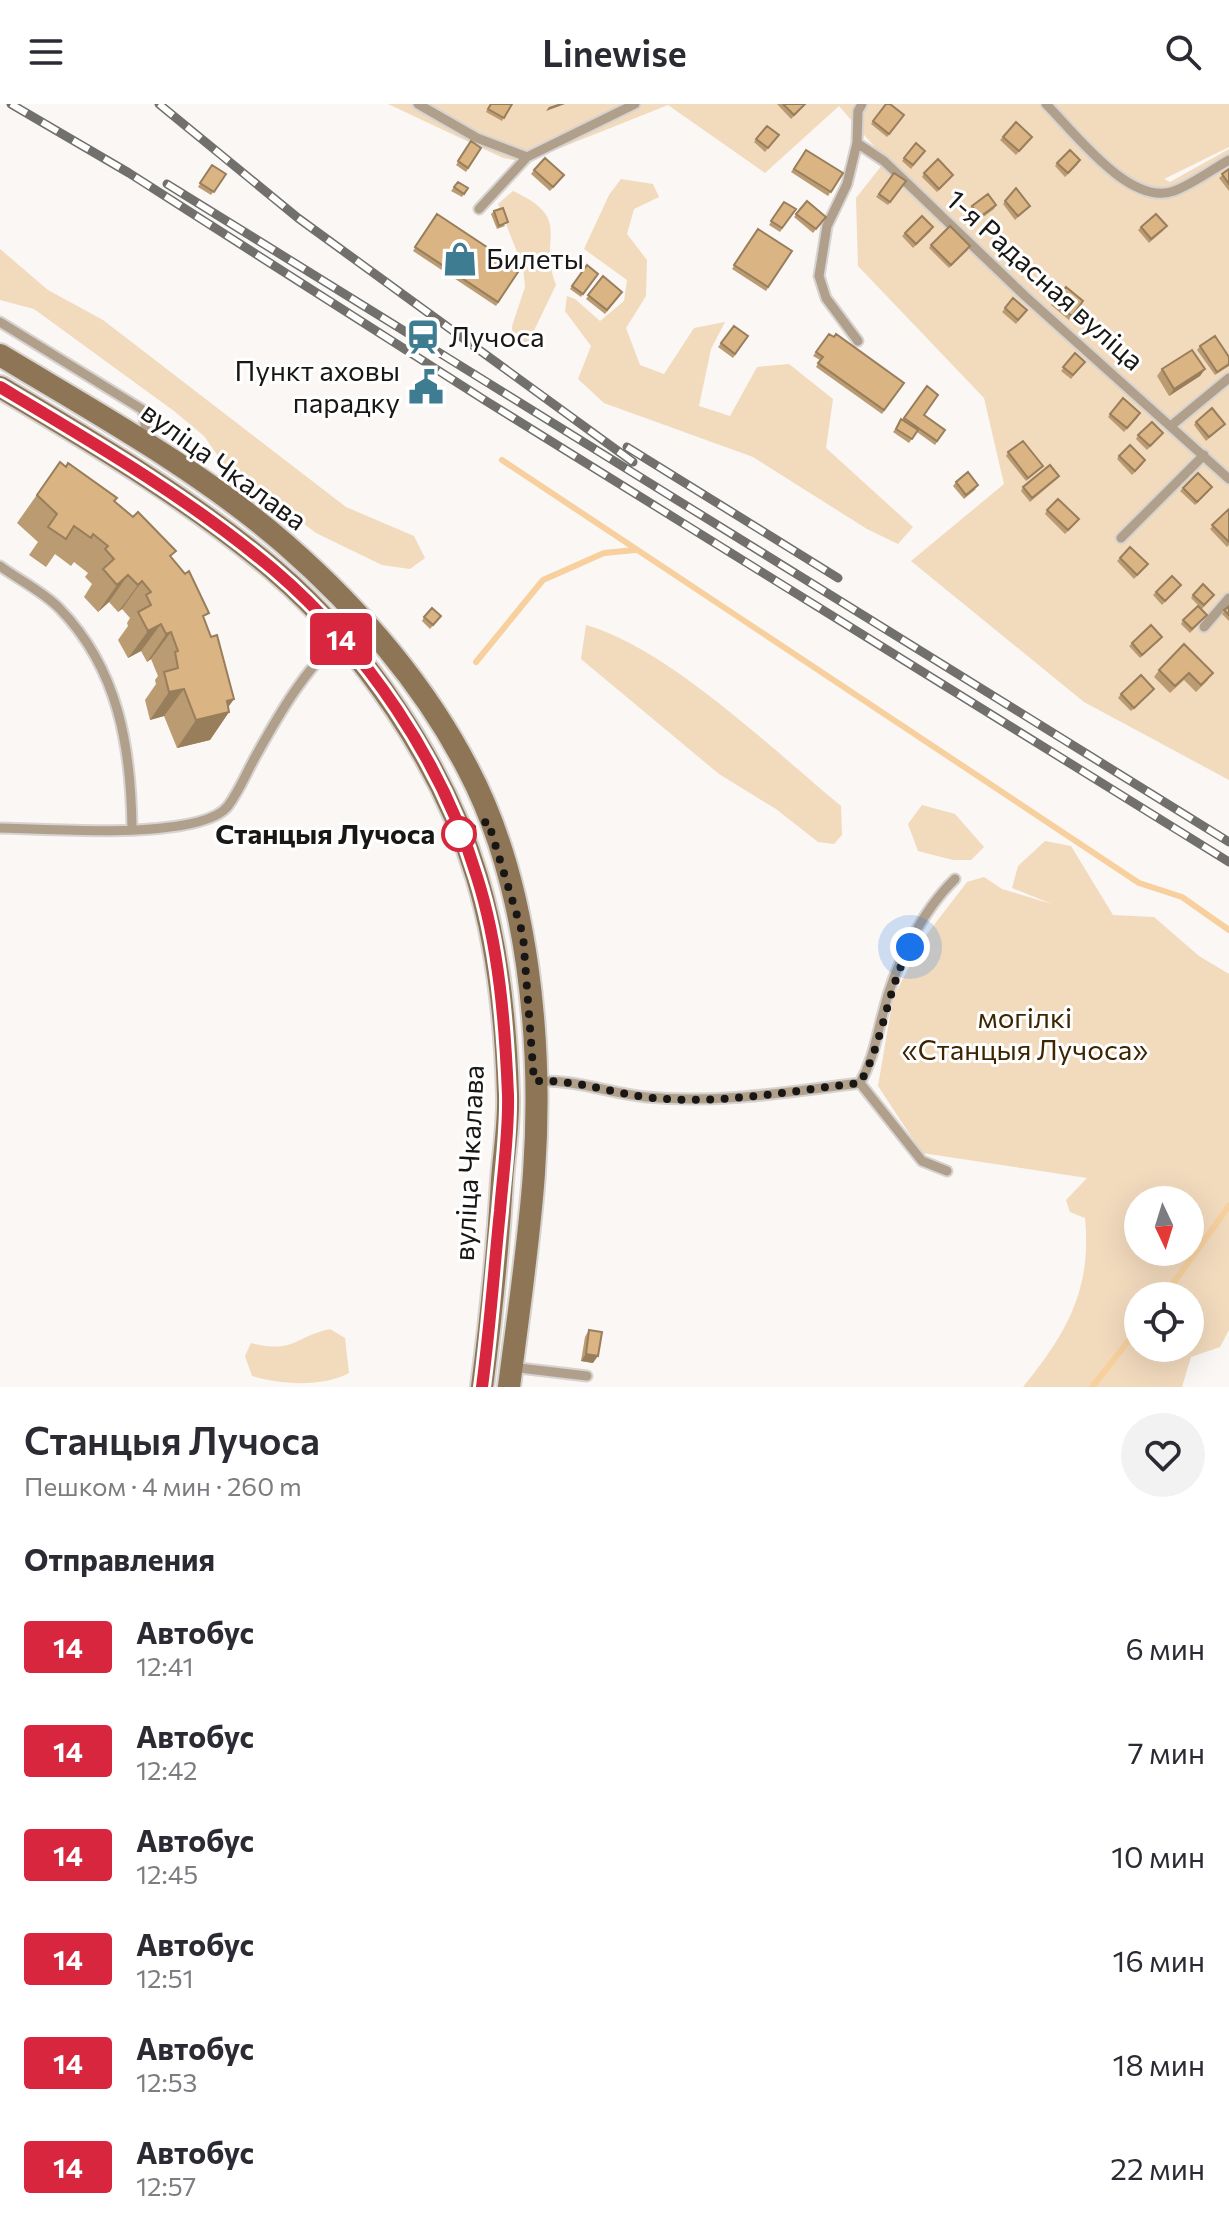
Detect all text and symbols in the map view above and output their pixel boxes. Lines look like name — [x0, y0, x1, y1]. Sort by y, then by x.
icon: menu — [24, 30, 68, 74]
text: Linewise — [542, 30, 687, 74]
icon: search — [1161, 30, 1205, 74]
street label: 1-я Радасная вуліца — [940, 182, 1151, 377]
shop icon: Билеты — [441, 240, 479, 278]
place label: Билеты — [486, 241, 584, 275]
station icon: Лучоса — [404, 318, 442, 356]
place label: Лучоса — [449, 319, 545, 353]
place label: Пункт аховы парадку — [234, 353, 400, 419]
public building icon: Пункт аховы парадку — [407, 368, 445, 406]
street label: вуліца Чкалава — [135, 394, 314, 537]
line badge: 14 — [305, 613, 377, 665]
text: 14 — [326, 622, 356, 656]
place label: Станцыя Лучоса — [215, 816, 435, 850]
marker: Станцыя Лучоса — [442, 817, 476, 851]
your location — [890, 927, 930, 967]
park label: могілкі «Станцыя Лучоса» — [902, 1000, 1148, 1066]
street label: вуліца Чкалава — [446, 1064, 490, 1262]
north arrow — [1124, 1186, 1204, 1266]
map controls — [1124, 1186, 1204, 1362]
button: locate — [1124, 1282, 1204, 1362]
button: heart — [1121, 1413, 1205, 1497]
text: Станцыя Лучоса — [24, 1416, 320, 1463]
text: Пешком · 4 мин · 260 m — [24, 1470, 302, 1501]
text: Отправления — [24, 1540, 215, 1577]
text: Автобус — [136, 1613, 254, 1650]
text: 6 мин — [1125, 1629, 1205, 1666]
text: 14 — [53, 1630, 83, 1664]
text: 12:41 — [136, 1650, 194, 1681]
text: Автобус — [136, 1717, 254, 1754]
text: 7 мин — [1128, 1733, 1205, 1770]
text: 14 — [53, 1734, 83, 1768]
text: 12:42 — [136, 1754, 197, 1785]
text: Автобус — [136, 1821, 254, 1858]
text: 10 мин — [1111, 1837, 1205, 1874]
text: 14 — [53, 1838, 83, 1872]
text: 12:45 — [136, 1858, 198, 1889]
text: Автобус — [136, 1925, 254, 1962]
text: 16 мин — [1113, 1941, 1205, 1978]
text: 14 — [53, 1942, 83, 1976]
text: 12:51 — [136, 1962, 194, 1993]
text: Автобус — [136, 2029, 254, 2066]
text: 18 мин — [1113, 2045, 1205, 2082]
text: 14 — [53, 2046, 83, 2080]
text: 12:53 — [136, 2066, 197, 2097]
text: Автобус — [136, 2133, 254, 2170]
text: 22 мин — [1110, 2149, 1205, 2186]
text: 14 — [53, 2150, 83, 2184]
text: 12:57 — [136, 2170, 196, 2201]

